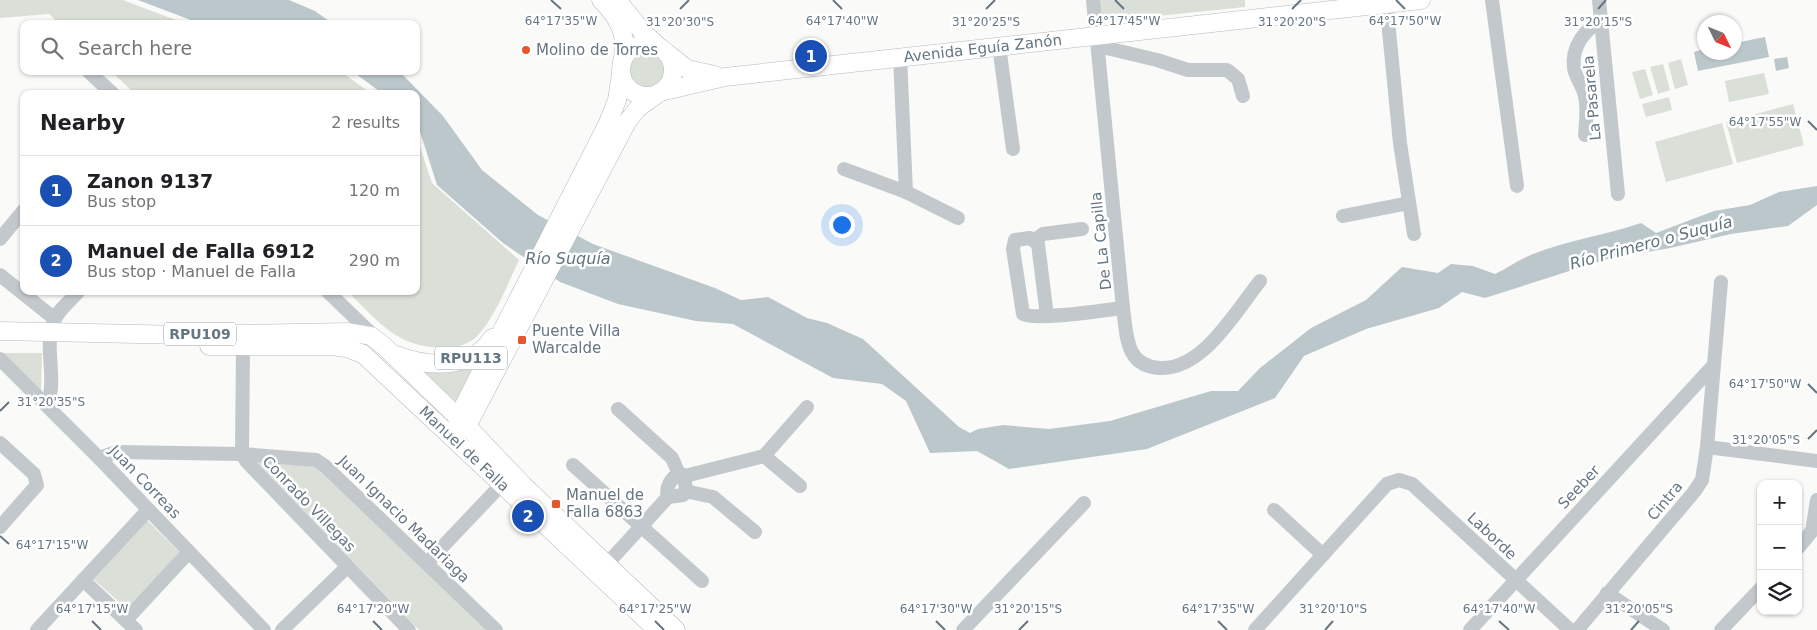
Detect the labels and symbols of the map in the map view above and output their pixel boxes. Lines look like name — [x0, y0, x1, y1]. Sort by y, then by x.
text: 64°17'35"W — [525, 14, 597, 28]
text: 64°17'40"W — [806, 14, 878, 28]
text: 64°17'45"W — [1088, 14, 1160, 28]
text: 64°17'50"W — [1369, 14, 1441, 28]
text: 31°20'30"S — [646, 15, 714, 29]
text: 31°20'25"S — [952, 15, 1020, 29]
text: 31°20'20"S — [1258, 15, 1326, 29]
text: 31°20'15"S — [1564, 15, 1632, 29]
north arrow — [1697, 15, 1742, 60]
street label: Avenida Eguía Zanón — [903, 31, 1063, 66]
pin: 1 — [795, 37, 827, 75]
place label: Molino de Torres — [536, 41, 658, 59]
marker: Molino de Torres — [520, 44, 532, 56]
street label: La Pasarela — [1579, 55, 1605, 141]
text: 64°17'55"W — [1729, 115, 1801, 129]
street label: De La Capilla — [1087, 191, 1115, 291]
your location — [829, 212, 855, 238]
water label: Río Primero o Suquía — [1568, 212, 1735, 273]
water label: Río Suquía — [525, 249, 611, 268]
road number: RPU109 — [164, 322, 236, 346]
place label: Puente Villa Warcalde — [532, 322, 621, 357]
marker: Puente Villa Warcalde — [516, 334, 528, 346]
road number: RPU113 — [435, 346, 507, 369]
text: 64°17'50"W — [1729, 377, 1801, 391]
text: 31°20'35"S — [17, 395, 85, 409]
street label: Manuel de Falla — [415, 402, 513, 496]
text: 31°20'05"S — [1732, 433, 1800, 447]
street label: Juan Correas — [105, 441, 185, 523]
street label: Juan Ignacio Madariaga — [334, 451, 473, 586]
street label: Conrado Villegas — [259, 452, 359, 556]
street label: Seeber — [1554, 461, 1604, 512]
street label: Cintra — [1644, 478, 1686, 524]
place label: Manuel de Falla 6863 — [566, 486, 644, 521]
pin: 2 — [512, 497, 544, 535]
marker: Manuel de Falla 6863 — [550, 498, 562, 510]
street label: Laborde — [1464, 509, 1520, 563]
text: 64°17'15"W — [16, 538, 88, 552]
text: 64°17'15"W — [56, 602, 128, 616]
text: 64°17'20"W — [337, 602, 409, 616]
text: 64°17'25"W — [619, 602, 691, 616]
text: 64°17'30"W — [900, 602, 972, 616]
text: 31°20'15"S — [994, 602, 1062, 616]
text: 64°17'35"W — [1182, 602, 1254, 616]
text: 31°20'10"S — [1299, 602, 1367, 616]
text: 64°17'40"W — [1463, 602, 1535, 616]
text: 31°20'05"S — [1605, 602, 1673, 616]

